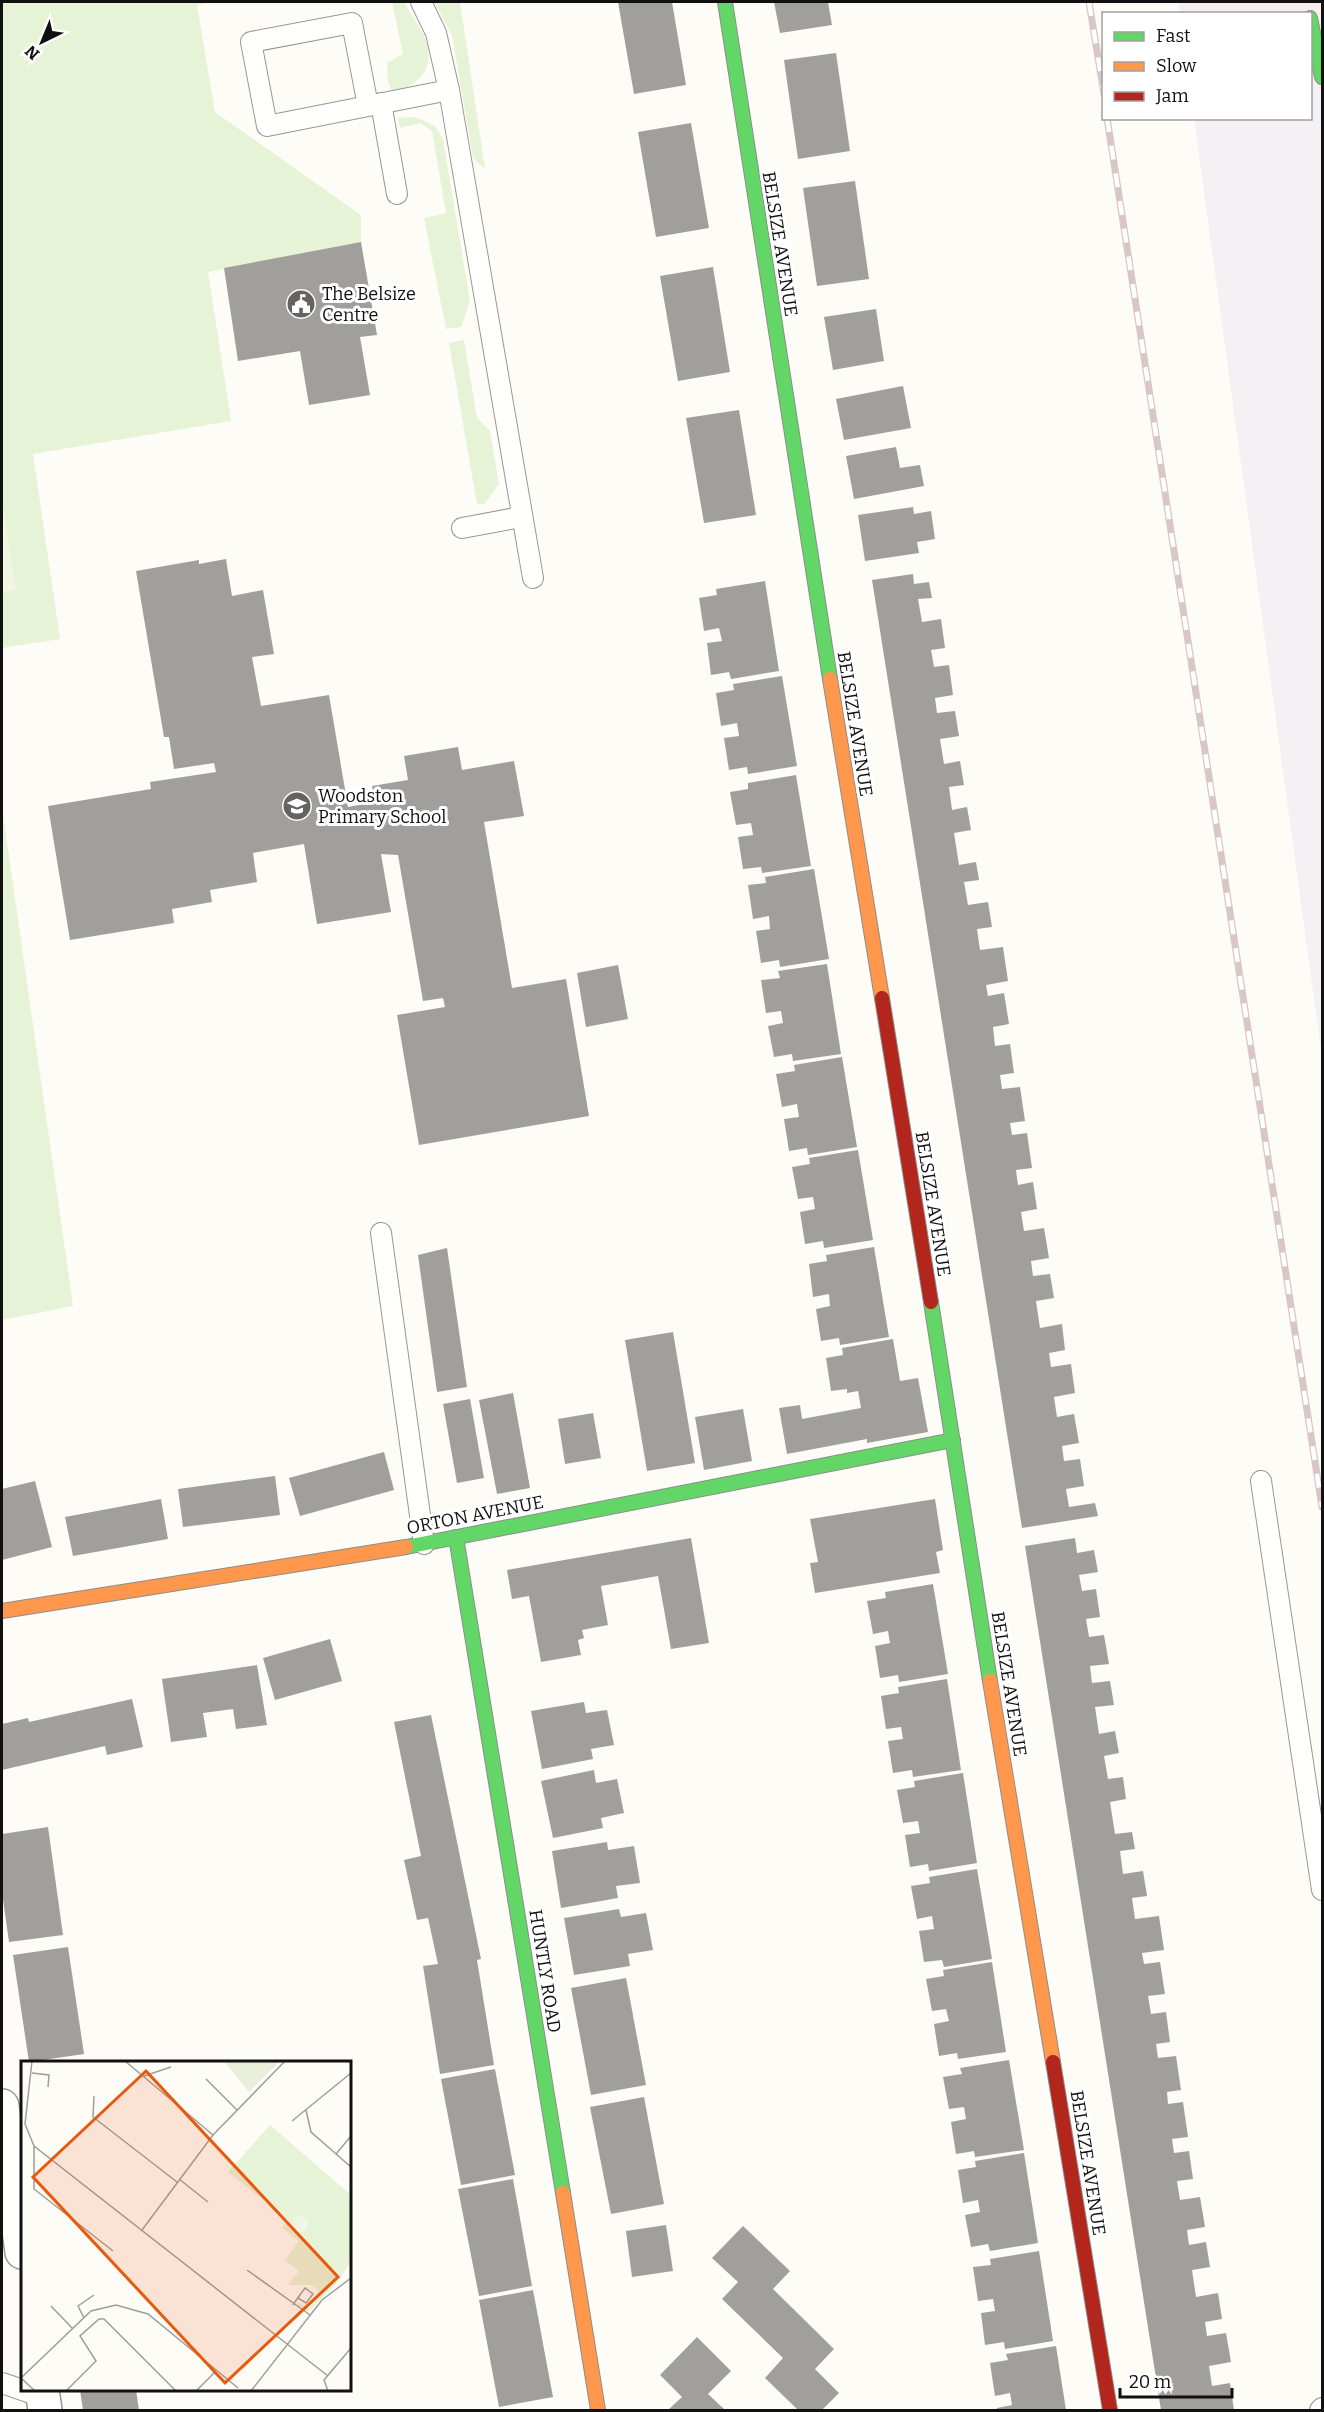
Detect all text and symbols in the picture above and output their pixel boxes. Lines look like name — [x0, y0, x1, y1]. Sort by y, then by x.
north arrow — [12, 12, 72, 72]
legend — [1102, 12, 1312, 120]
text: Fast — [1156, 25, 1191, 47]
text: N — [21, 41, 43, 64]
text: Slow — [1156, 55, 1197, 77]
text: Jam — [1155, 85, 1189, 107]
street label: BELSIZE AVENUE — [758, 170, 802, 318]
place label: The Belsize Centre — [322, 283, 416, 326]
public building icon: The Belsize Centre — [285, 288, 317, 320]
street label: BELSIZE AVENUE — [833, 650, 877, 798]
place label: Woodston Primary School — [318, 785, 447, 828]
school or university icon: Woodston Primary School — [281, 790, 313, 822]
street label: BELSIZE AVENUE — [911, 1130, 955, 1278]
street label: ORTON AVENUE — [405, 1491, 545, 1539]
street label: BELSIZE AVENUE — [987, 1610, 1031, 1758]
street label: HUNTLY ROAD — [524, 1908, 566, 2034]
inset map — [21, 2061, 351, 2391]
street label: BELSIZE AVENUE — [1066, 2089, 1110, 2237]
scale bar — [1120, 2361, 1232, 2399]
text: 20 m — [1129, 2371, 1171, 2393]

